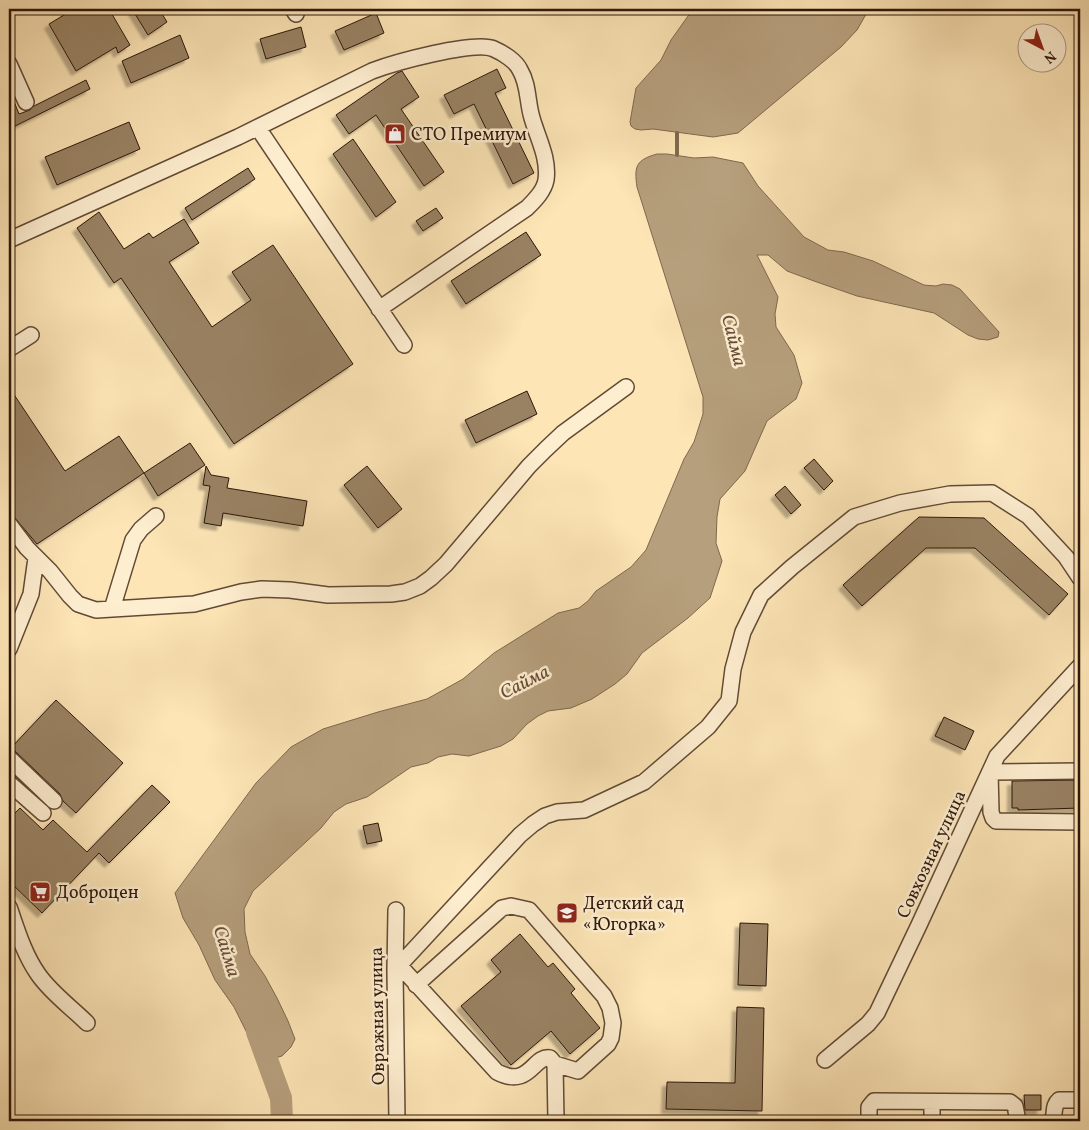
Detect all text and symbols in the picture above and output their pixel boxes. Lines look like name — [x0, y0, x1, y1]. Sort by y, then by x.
north arrow — [1016, 22, 1066, 72]
text: N — [1039, 46, 1060, 67]
shop icon: СТО Премиум — [383, 122, 407, 146]
place label: СТО Премиум — [411, 123, 527, 148]
water label: Сайма — [714, 312, 752, 369]
water label: Сайма — [496, 659, 554, 706]
street label: Совхозная улица — [892, 786, 973, 923]
supermarket icon: Доброцен — [28, 880, 52, 904]
place label: Доброцен — [56, 881, 139, 906]
place label: Детский сад «Югорка» — [583, 892, 684, 938]
school or university icon: Детский сад «Югорка» — [555, 901, 579, 925]
water label: Сайма — [206, 923, 246, 981]
street label: Овражная улица — [365, 947, 392, 1085]

